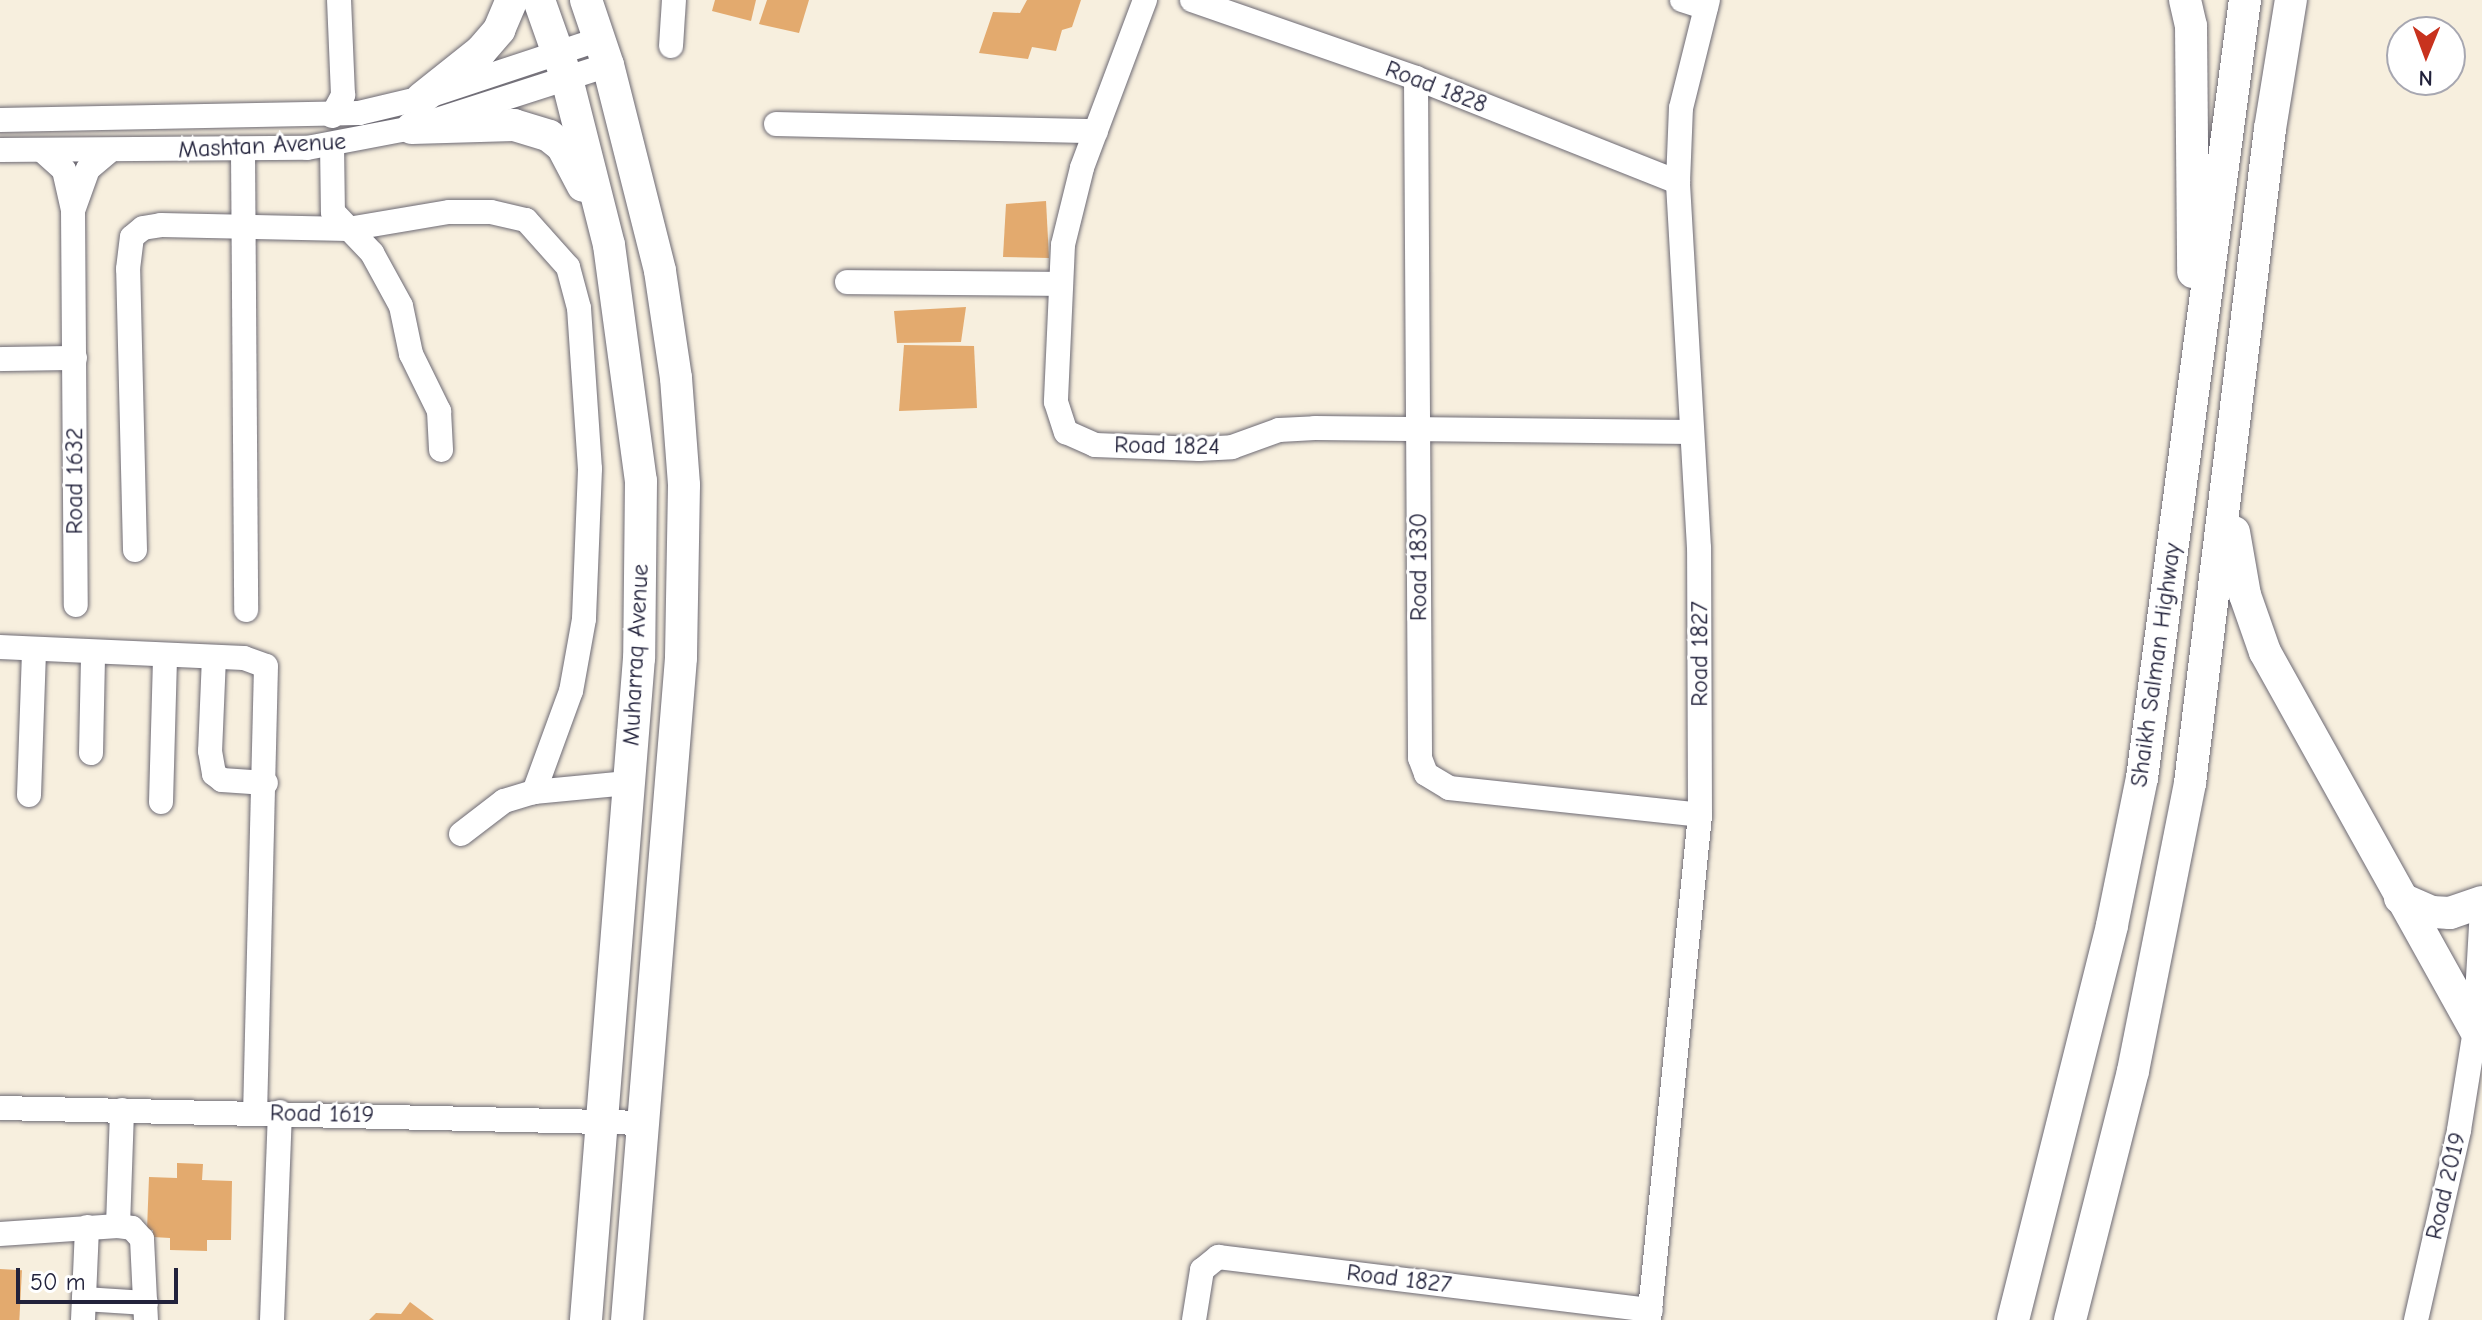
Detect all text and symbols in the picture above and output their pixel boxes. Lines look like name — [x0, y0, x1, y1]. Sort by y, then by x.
north arrow — [2386, 16, 2466, 96]
street label: Road 1828 — [1381, 54, 1491, 120]
text: N — [2418, 65, 2433, 91]
street label: Mashtan Avenue — [177, 127, 347, 165]
street label: Road 1632 — [61, 427, 89, 535]
street label: Road 1824 — [1114, 431, 1220, 461]
street label: Road 1830 — [1405, 513, 1433, 621]
street label: Shaikh Salman Highway — [2125, 541, 2187, 789]
street label: Muharraq Avenue — [617, 563, 655, 747]
street label: Road 1827 — [1686, 601, 1714, 707]
street label: Road 1619 — [269, 1099, 375, 1129]
street label: Road 2019 — [2420, 1130, 2472, 1242]
scale bar — [20, 1252, 182, 1302]
street label: Road 1827 — [1345, 1258, 1453, 1300]
text: 50 m — [30, 1268, 86, 1296]

